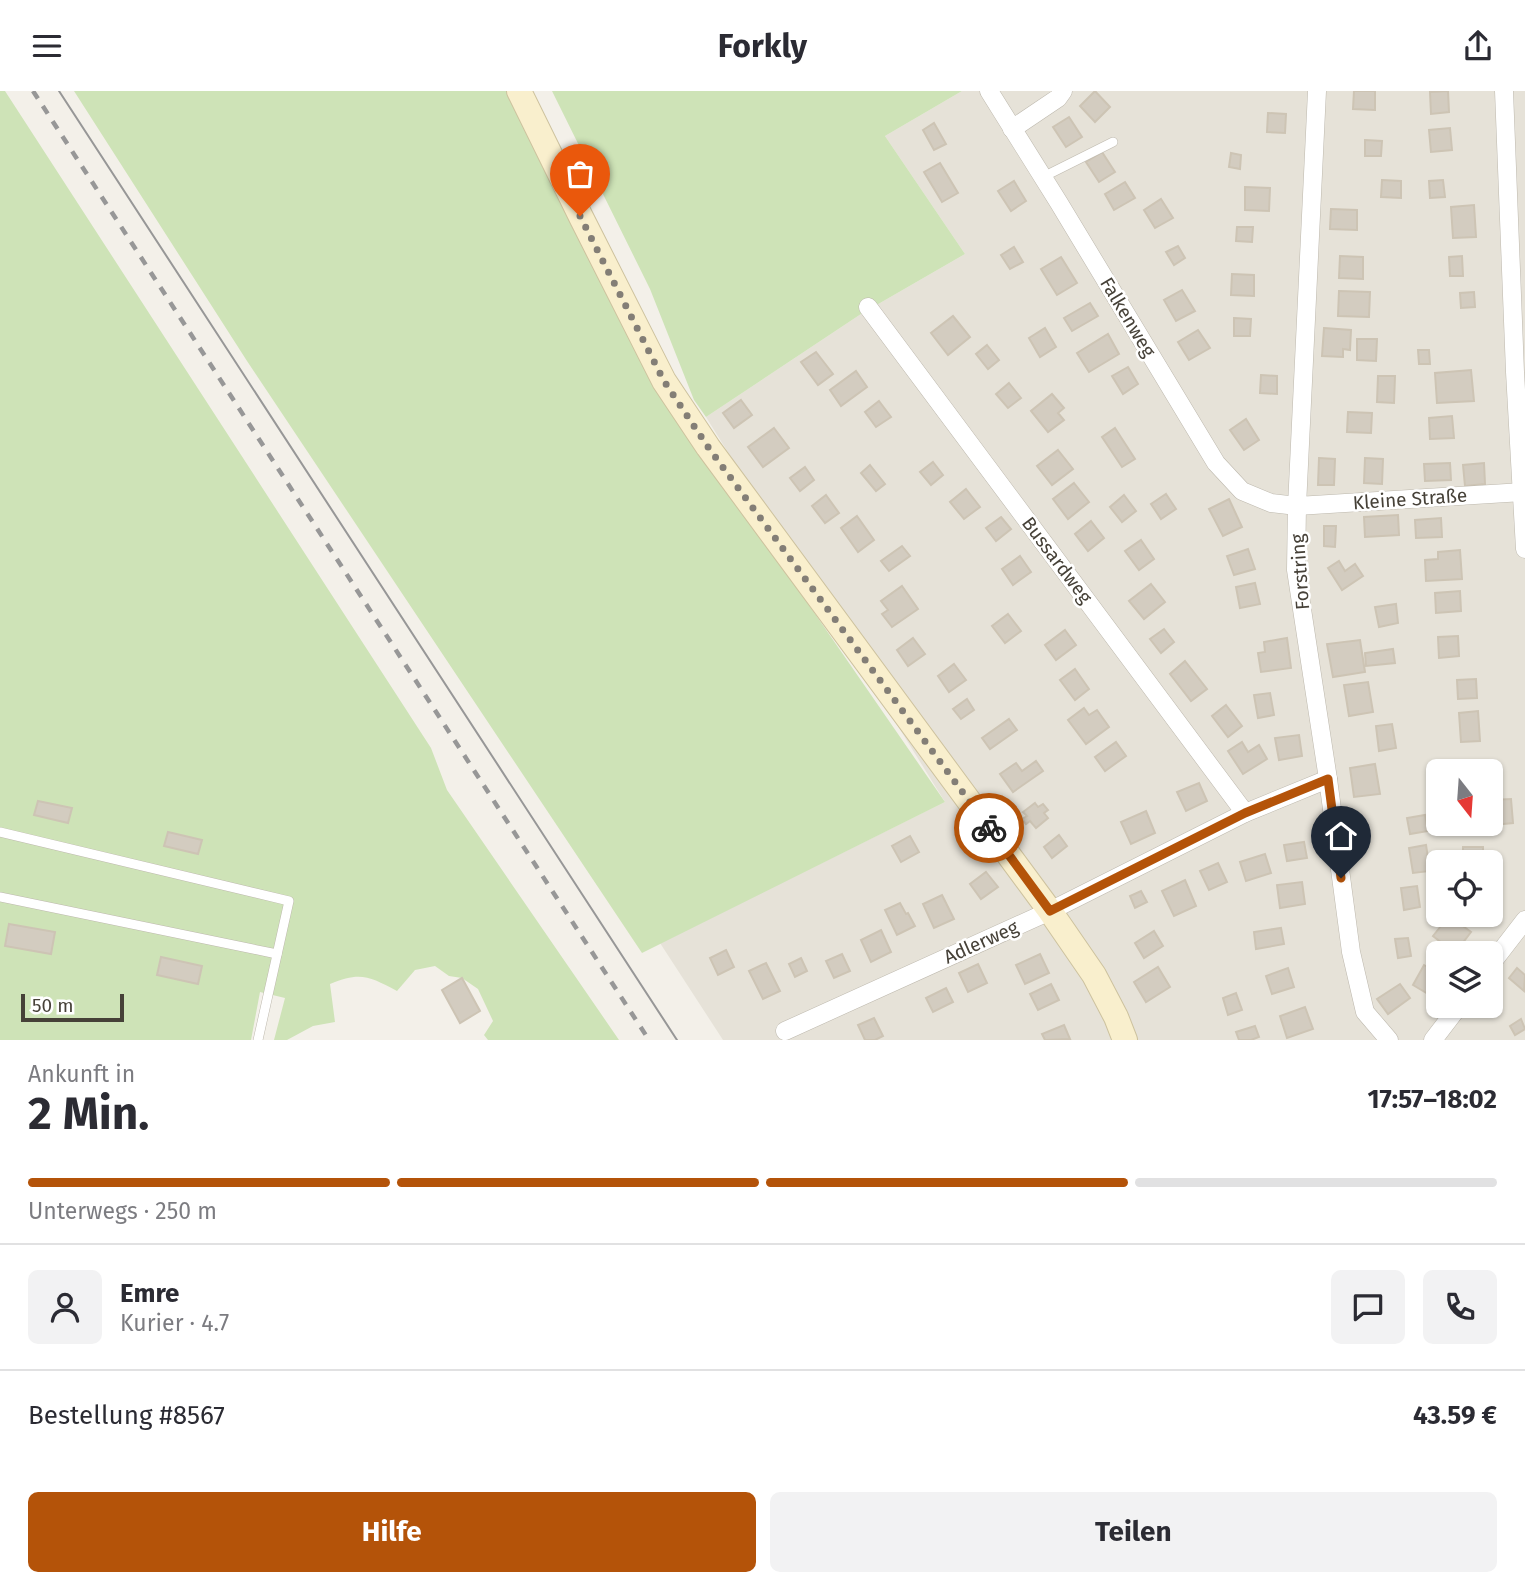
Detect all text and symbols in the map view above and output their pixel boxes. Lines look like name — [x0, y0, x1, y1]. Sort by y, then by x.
icon: menu — [28, 27, 66, 65]
text: Forkly — [718, 27, 807, 65]
icon: share — [1459, 27, 1497, 65]
pin — [550, 144, 610, 216]
icon: bag — [561, 155, 599, 193]
street label: Falkenweg — [1095, 273, 1161, 361]
street label: Kleine Straße — [1352, 484, 1468, 514]
street label: Bussardweg — [1017, 512, 1097, 608]
street label: Forstring — [1286, 533, 1314, 611]
north arrow — [1426, 759, 1503, 837]
map controls — [1426, 759, 1503, 1018]
courier — [954, 793, 1024, 863]
pin — [1311, 806, 1371, 878]
icon: bike — [970, 809, 1008, 847]
icon: home — [1322, 817, 1360, 855]
button: locate — [1426, 850, 1503, 927]
street label: Adlerweg — [940, 915, 1022, 969]
button: layers — [1426, 941, 1503, 1018]
scale bar — [21, 991, 124, 1023]
text: 50 m — [32, 994, 73, 1017]
text: Ankunft in — [28, 1060, 135, 1088]
text: 17:57–18:02 — [1367, 1084, 1497, 1115]
text: 2 Min. — [28, 1086, 149, 1141]
text: Unterwegs · 250 m — [28, 1197, 217, 1225]
button: person — [28, 1270, 102, 1344]
button: chat — [1331, 1270, 1405, 1344]
button: phone — [1423, 1270, 1497, 1344]
text: Emre — [120, 1278, 179, 1309]
text: Kurier · 4.7 — [120, 1309, 229, 1337]
text: Bestellung #8567 — [28, 1400, 225, 1431]
text: 43.59 € — [1413, 1400, 1497, 1431]
button: Hilfe — [28, 1492, 756, 1572]
button: Teilen — [770, 1492, 1497, 1572]

